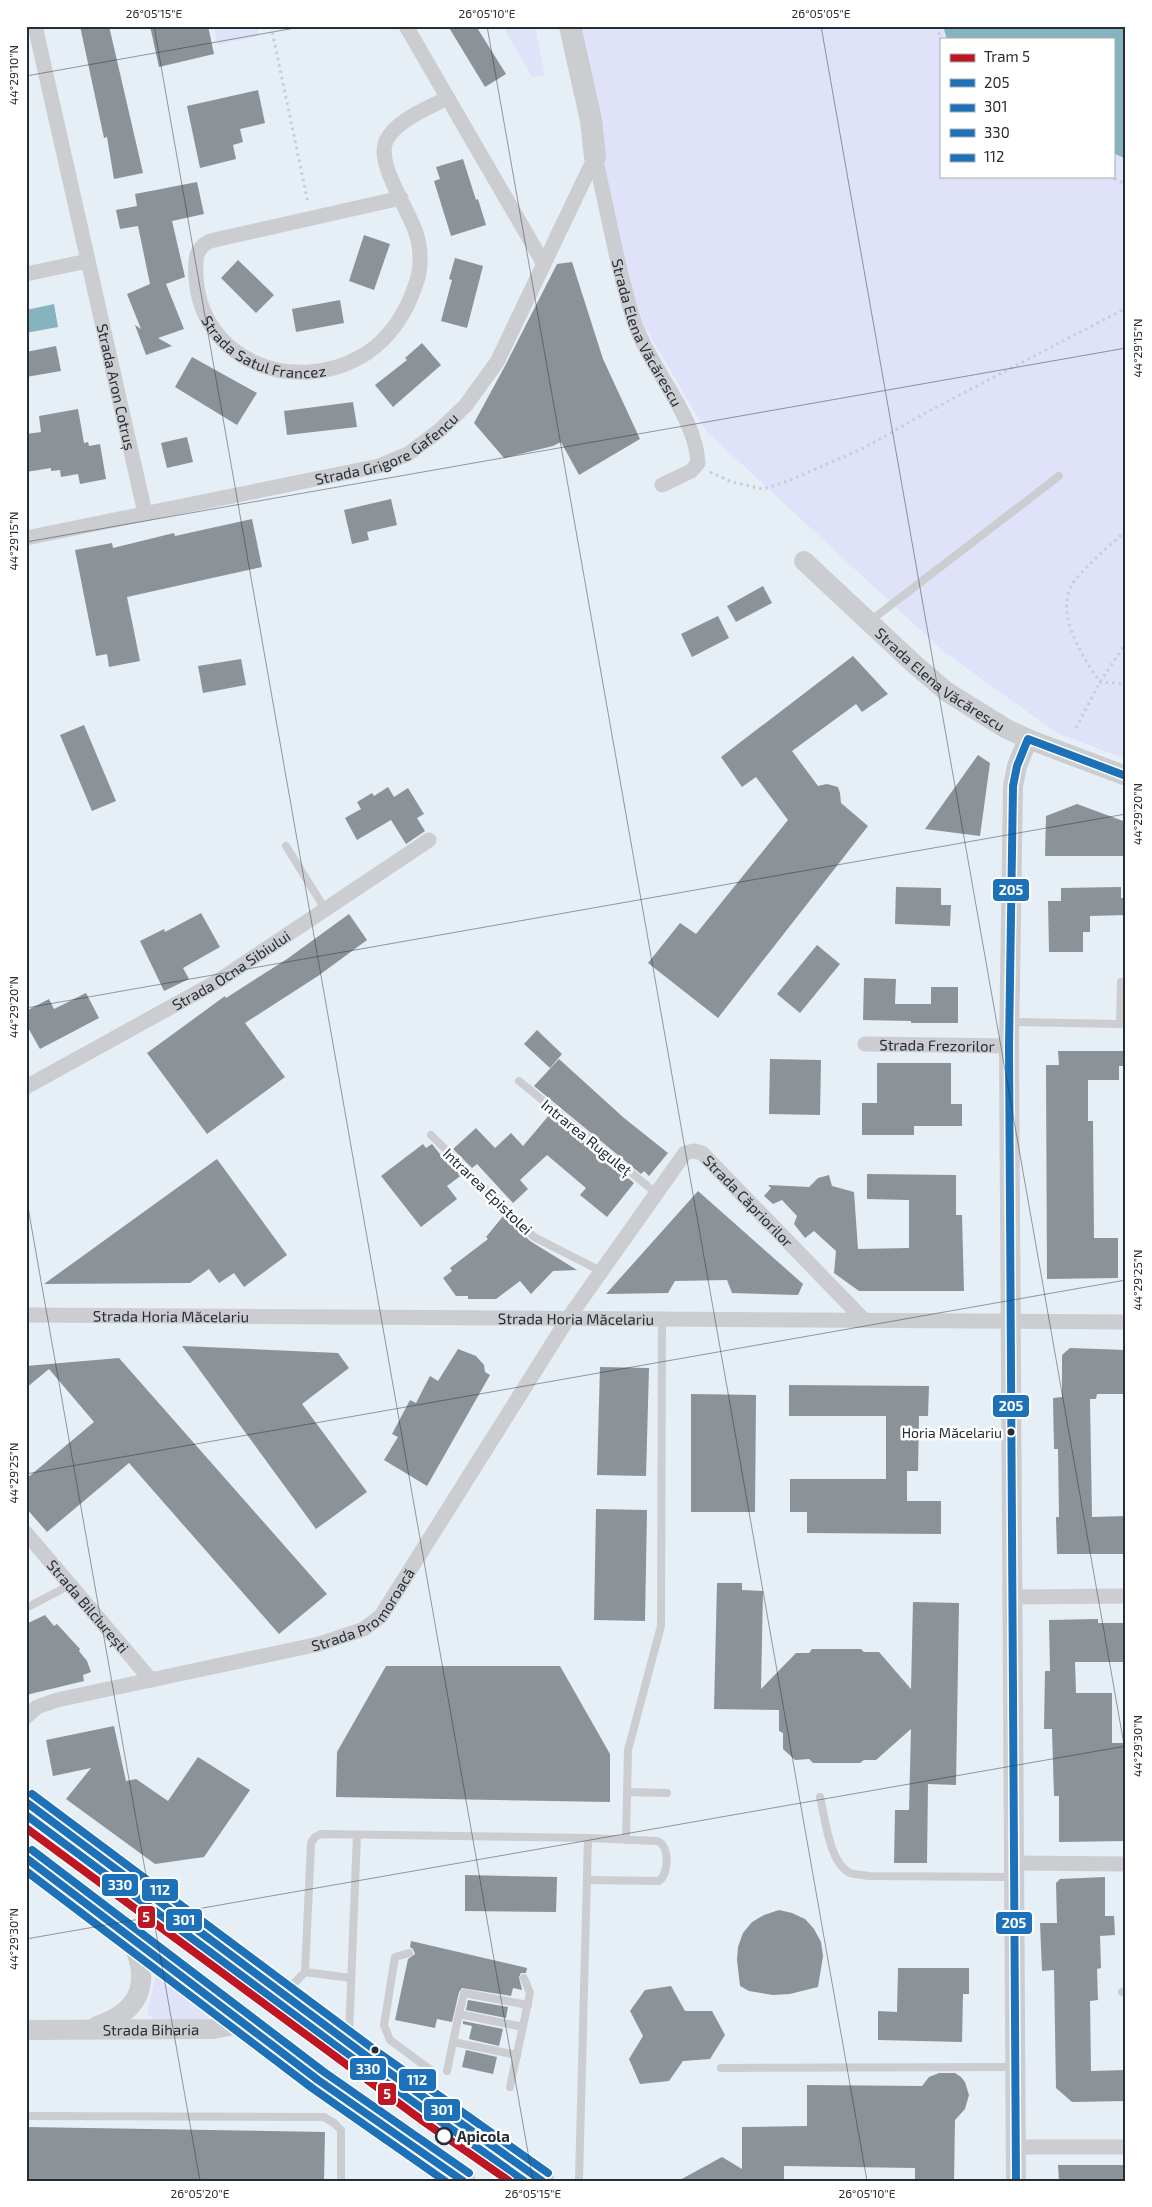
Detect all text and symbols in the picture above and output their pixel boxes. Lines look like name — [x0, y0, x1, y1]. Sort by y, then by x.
text: 26°05'15"E — [126, 6, 182, 20]
text: 26°05'10"E — [458, 6, 516, 20]
text: 26°05'05"E — [792, 6, 851, 20]
legend — [940, 38, 1114, 178]
text: 44°29'10"N — [6, 45, 20, 105]
text: Tram 5 — [984, 47, 1030, 65]
text: 205 — [984, 73, 1010, 91]
text: 301 — [984, 97, 1007, 115]
text: 330 — [984, 123, 1010, 141]
text: 112 — [984, 147, 1004, 165]
street label: Strada Elena Văcărescu — [609, 257, 686, 409]
street label: Strada Satul Francez — [198, 312, 327, 381]
text: 44°29'15"N — [1130, 318, 1144, 378]
street label: Strada Aron Cotruș — [94, 322, 140, 452]
street label: Strada Grigore Gafencu — [313, 409, 462, 488]
text: 44°29'15"N — [6, 511, 20, 571]
street label: Strada Elena Văcărescu — [872, 624, 1008, 735]
text: 44°29'20"N — [1130, 783, 1144, 845]
line badge: 205 — [992, 878, 1030, 902]
text: 205 — [999, 881, 1024, 898]
street label: Strada Ocna Sibiului — [169, 926, 293, 1014]
text: 44°29'20"N — [6, 976, 20, 1038]
street label: Strada Frezorilor — [879, 1035, 995, 1055]
street label: Intrarea Ruguleț — [537, 1095, 636, 1181]
street label: Intrarea Epistolei — [440, 1144, 536, 1238]
street label: Strada Căpriorilor — [700, 1151, 797, 1251]
text: 44°29'25"N — [1130, 1249, 1144, 1311]
street label: Strada Horia Măcelariu — [93, 1306, 249, 1325]
street label: Strada Horia Măcelariu — [498, 1309, 654, 1328]
line badge: 205 — [992, 1394, 1030, 1418]
text: 205 — [999, 1397, 1024, 1414]
place label: Horia Măcelariu — [902, 1424, 1002, 1441]
marker: Horia Măcelariu — [1006, 1427, 1016, 1437]
text: 44°29'25"N — [6, 1442, 20, 1504]
street label: Strada Bilciurești — [44, 1556, 133, 1656]
street label: Strada Promoroacă — [310, 1565, 418, 1654]
text: 44°29'30"N — [1130, 1715, 1144, 1777]
line badge: 330 — [101, 1873, 139, 1897]
text: 330 — [108, 1876, 133, 1893]
line badge: 112 — [141, 1878, 179, 1902]
text: 112 — [150, 1881, 170, 1898]
line badge: 5 — [137, 1905, 156, 1929]
text: 44°29'30"N — [6, 1908, 20, 1970]
text: 5 — [142, 1908, 150, 1925]
line badge: 301 — [165, 1908, 203, 1932]
text: 301 — [173, 1911, 195, 1928]
line badge: 205 — [995, 1911, 1033, 1935]
text: 205 — [1002, 1914, 1027, 1931]
street label: Strada Biharia — [103, 2020, 199, 2039]
unlabelled marker — [370, 2045, 380, 2055]
line badge: 330 — [349, 2057, 387, 2081]
text: 330 — [356, 2060, 381, 2077]
line badge: 112 — [398, 2068, 437, 2092]
text: 112 — [407, 2071, 427, 2088]
line badge: 5 — [377, 2082, 397, 2106]
text: 5 — [383, 2085, 391, 2102]
line badge: 301 — [423, 2098, 461, 2122]
text: 301 — [431, 2101, 453, 2118]
marker: Apicola — [435, 2127, 453, 2145]
place label: Apicola — [457, 2127, 510, 2145]
text: 26°05'20"E — [170, 2186, 230, 2200]
text: 26°05'15"E — [505, 2186, 561, 2200]
text: 26°05'10"E — [838, 2186, 896, 2200]

